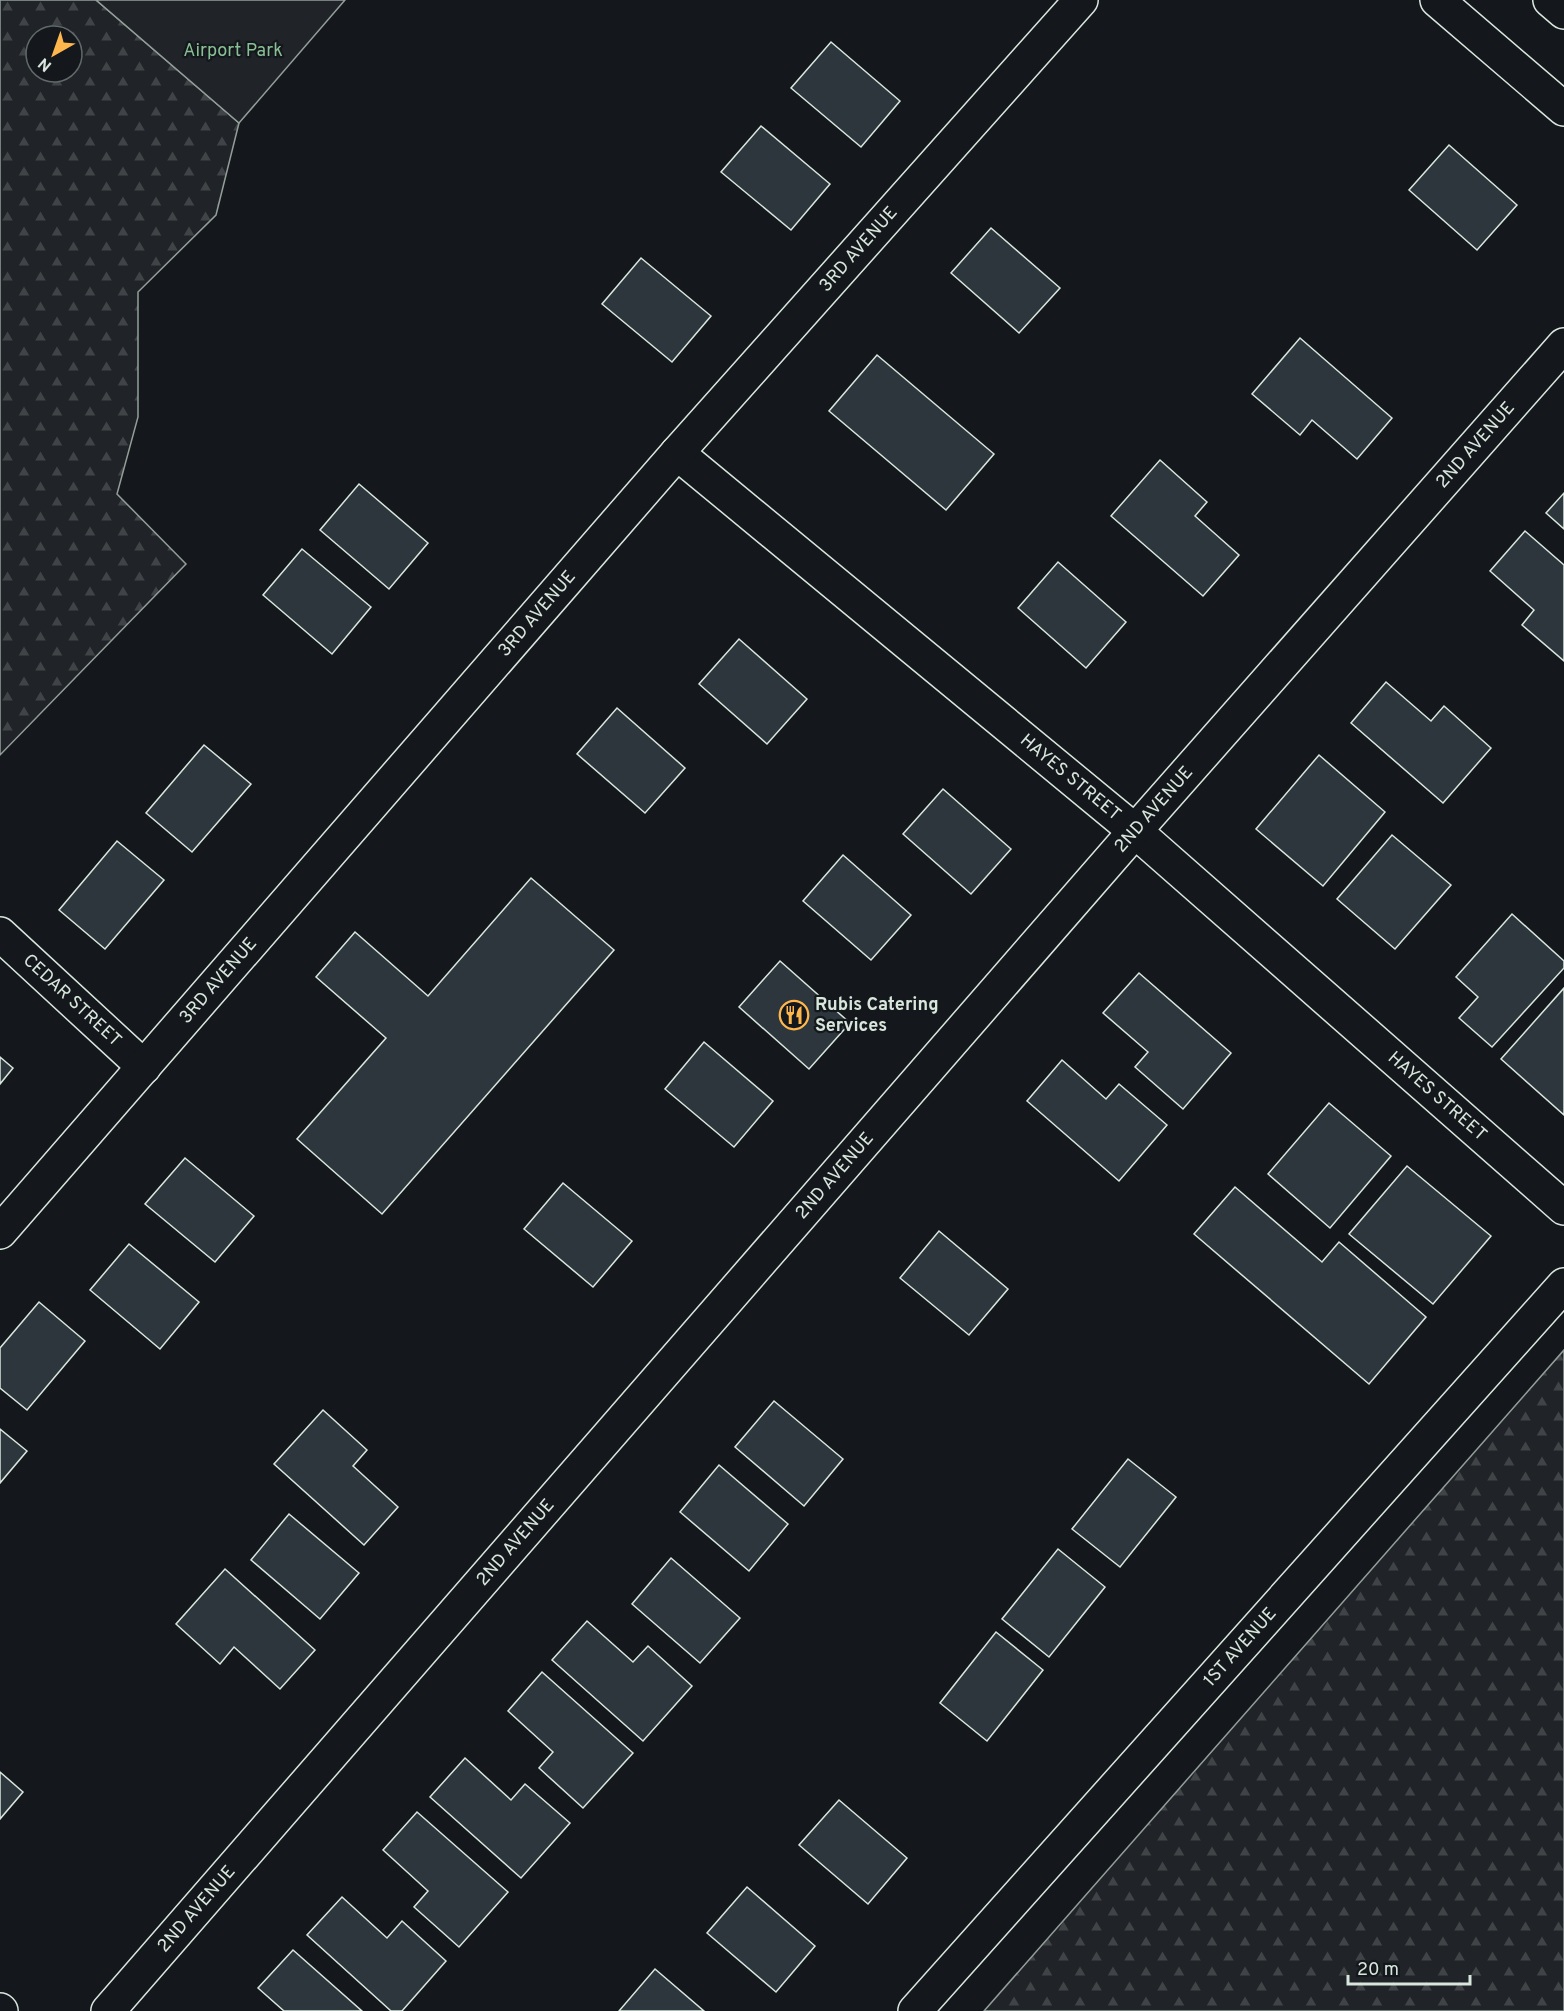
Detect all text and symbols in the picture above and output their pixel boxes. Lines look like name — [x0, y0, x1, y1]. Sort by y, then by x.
north arrow — [24, 24, 84, 84]
park label: Airport Park — [183, 40, 283, 63]
text: N — [35, 53, 56, 75]
street label: 3RD AVENUE — [814, 202, 903, 297]
street label: 2ND AVENUE — [1431, 397, 1520, 493]
street label: 3RD AVENUE — [493, 566, 581, 662]
street label: HAYES STREET — [1015, 729, 1126, 826]
street label: 2ND AVENUE — [1110, 761, 1198, 858]
street label: 3RD AVENUE — [175, 933, 262, 1029]
street label: CEDAR STREET — [18, 949, 126, 1052]
place label: Rubis Catering Services — [815, 994, 939, 1038]
restaurant icon: Rubis Catering Services — [778, 999, 810, 1031]
street label: HAYES STREET — [1383, 1047, 1491, 1146]
street label: 2ND AVENUE — [791, 1128, 879, 1224]
street label: 2ND AVENUE — [472, 1494, 560, 1591]
street label: 1ST AVENUE — [1199, 1603, 1282, 1692]
street label: 2ND AVENUE — [152, 1861, 241, 1958]
scale bar — [1348, 1948, 1470, 1986]
text: 20 m — [1357, 1959, 1399, 1982]

